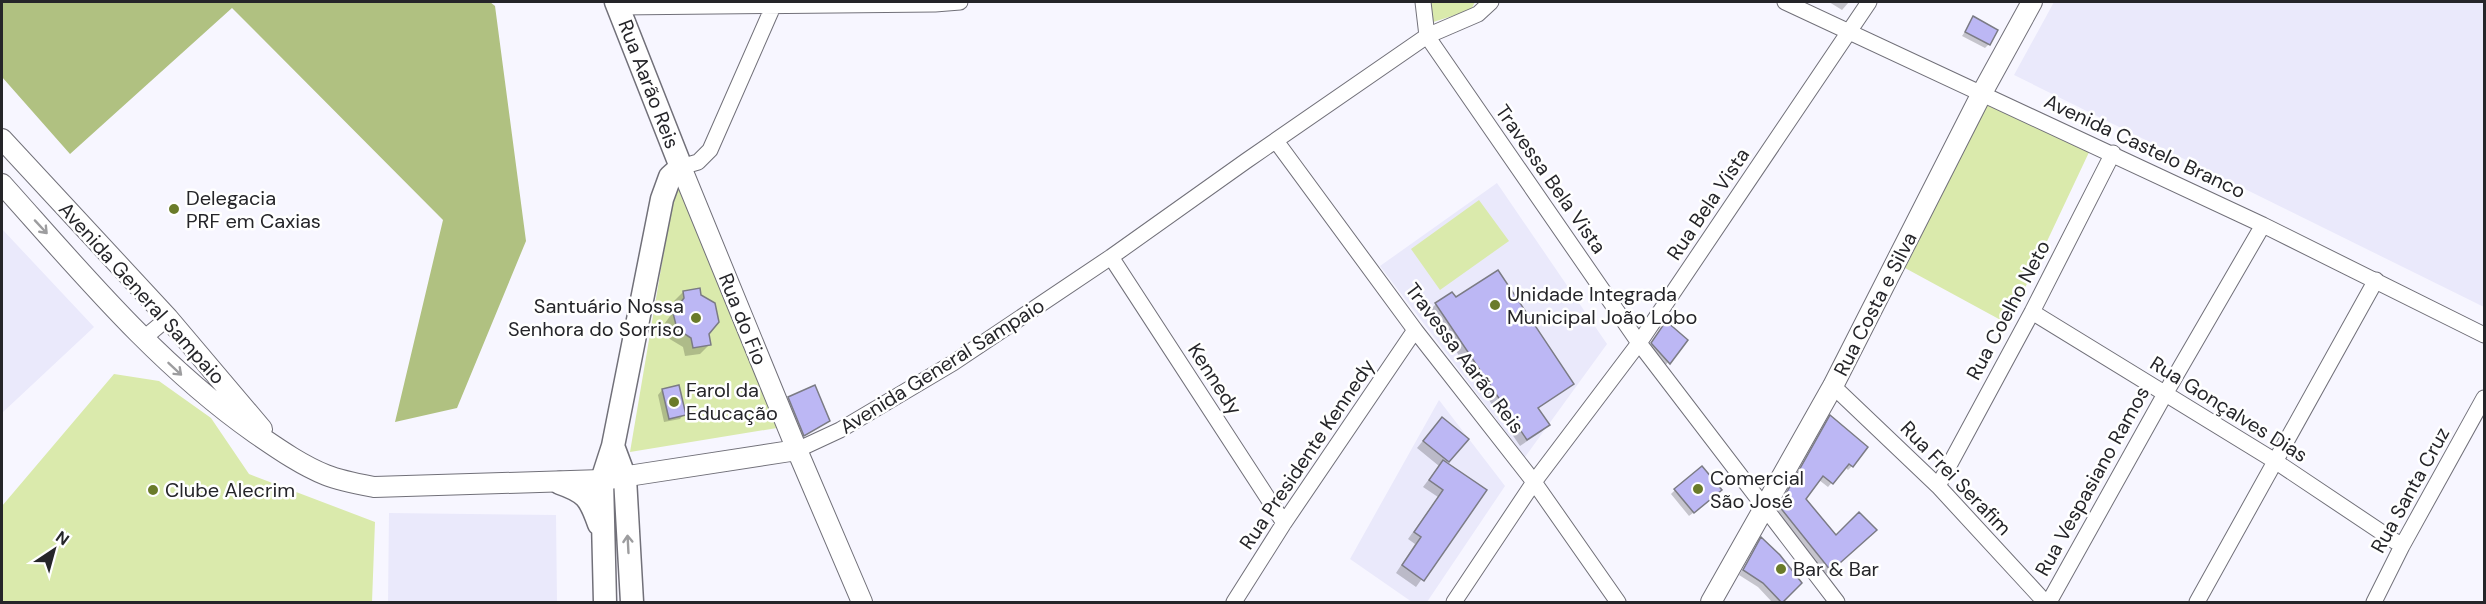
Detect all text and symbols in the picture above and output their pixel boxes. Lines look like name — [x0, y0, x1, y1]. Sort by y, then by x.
street label: Rua Aarão Reis — [612, 16, 686, 152]
street label: Avenida Castelo Branco — [2040, 88, 2250, 204]
street label: Travessa Bela Vista — [1490, 99, 1612, 259]
street label: Rua Bela Vista — [1661, 143, 1755, 265]
place label: Delegacia PRF em Caxias — [186, 185, 321, 234]
street label: Avenida General Sampaio — [53, 196, 231, 390]
marker: Delegacia PRF em Caxias — [167, 202, 181, 216]
one-way arrow — [34, 220, 48, 235]
street label: Rua Costa e Silva — [1828, 228, 1922, 380]
street label: Rua Coelho Neto — [1960, 236, 2056, 384]
street label: Rua do Fio — [713, 269, 773, 369]
street label: Travessa Aarão Reis — [1400, 277, 1530, 439]
place label: Unidade Integrada Municipal João Lobo — [1507, 281, 1697, 330]
street label: Avenida General Sampaio — [835, 292, 1049, 440]
place label: Santuário Nossa Senhora do Sorriso — [508, 293, 684, 342]
marker: Unidade Integrada Municipal João Lobo — [1488, 298, 1502, 312]
marker: Santuário Nossa Senhora do Sorriso — [689, 311, 703, 325]
street label: Kennedy — [1182, 338, 1248, 420]
street label: Rua Gonçalves Dias — [2145, 350, 2313, 468]
street label: Rua Presidente Kennedy — [1233, 354, 1381, 554]
one-way arrow — [168, 362, 183, 376]
place label: Farol da Educação — [686, 377, 778, 426]
street label: Rua Vespasiano Ramos — [2029, 382, 2155, 580]
marker: Farol da Educação — [667, 395, 681, 409]
street label: Rua Frei Serafim — [1895, 415, 2017, 541]
street label: Rua Santa Cruz — [2365, 423, 2455, 557]
place label: Comercial São José — [1710, 465, 1804, 514]
place label: Clube Alecrim — [165, 477, 295, 503]
marker: Comercial São José — [1691, 482, 1705, 496]
marker: Clube Alecrim — [146, 483, 160, 497]
north arrow — [24, 520, 84, 580]
text: N — [52, 526, 73, 550]
one-way arrow — [623, 535, 634, 555]
place label: Bar & Bar — [1793, 556, 1879, 582]
marker: Bar & Bar — [1774, 562, 1788, 576]

